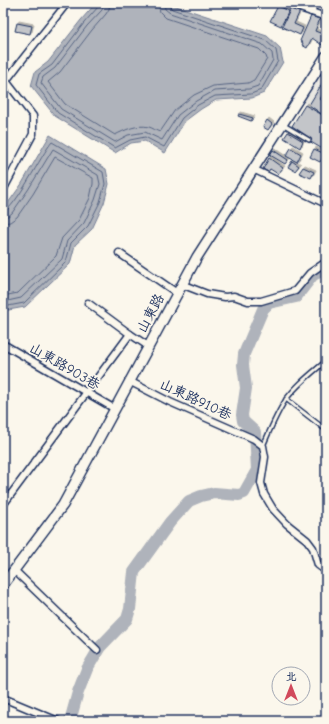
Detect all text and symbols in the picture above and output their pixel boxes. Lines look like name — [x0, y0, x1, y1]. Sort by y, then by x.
street label: 山東路 — [133, 291, 168, 336]
street label: 山東路903巷 — [26, 339, 104, 394]
street label: 山東路910巷 — [157, 375, 235, 424]
north arrow — [271, 666, 311, 706]
text: 北 — [286, 670, 297, 683]

